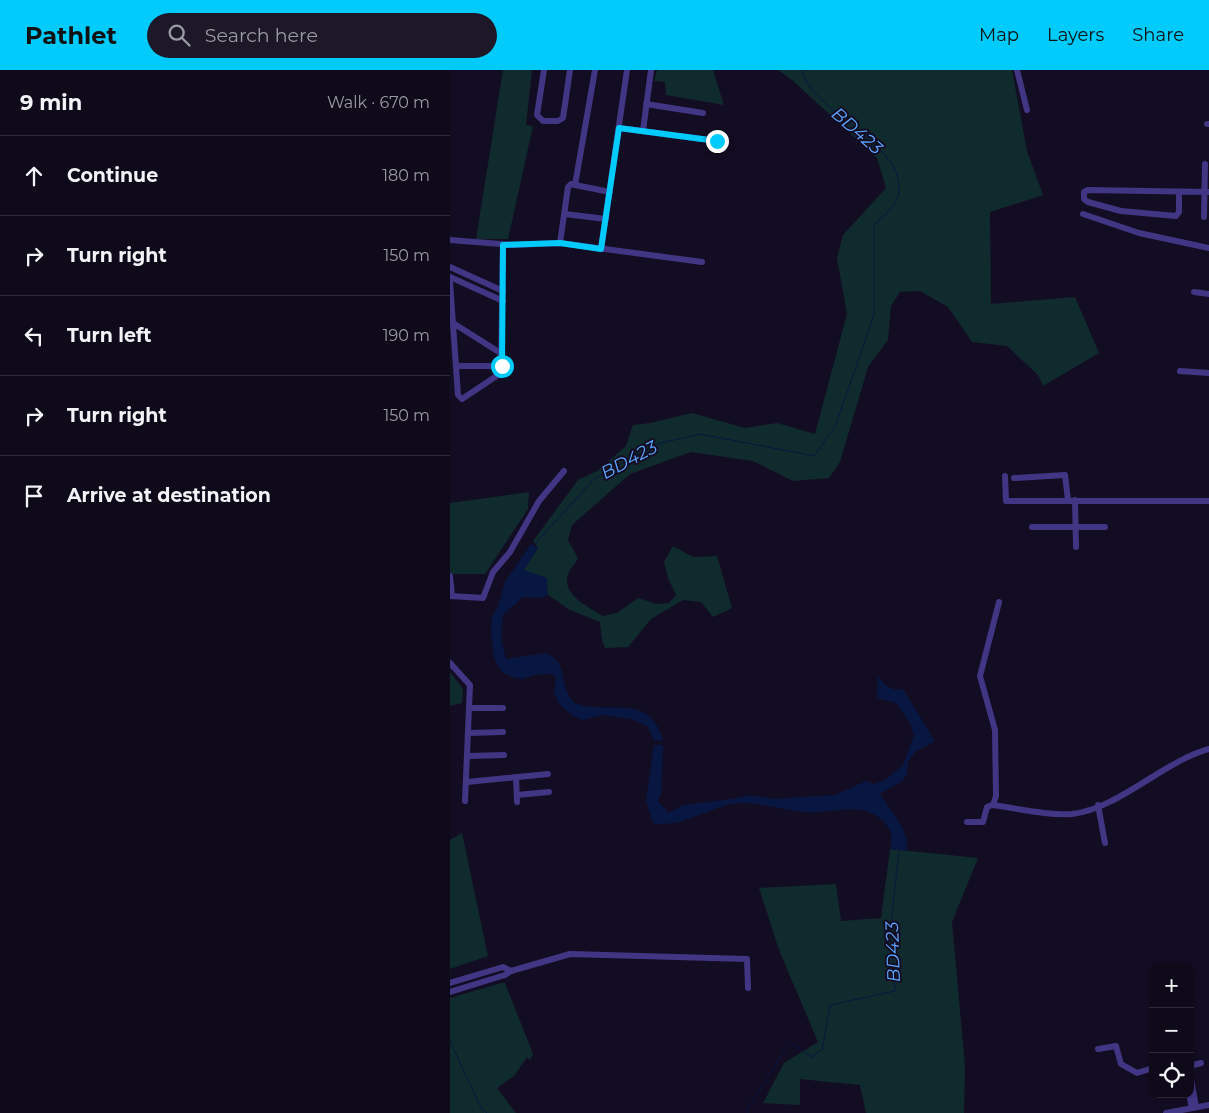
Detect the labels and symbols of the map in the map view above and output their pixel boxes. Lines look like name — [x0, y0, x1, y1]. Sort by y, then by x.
water label: BD423 — [827, 103, 888, 160]
route end — [706, 130, 729, 153]
route start — [491, 355, 514, 378]
water label: BD423 — [597, 436, 662, 484]
water label: BD423 — [881, 920, 905, 983]

